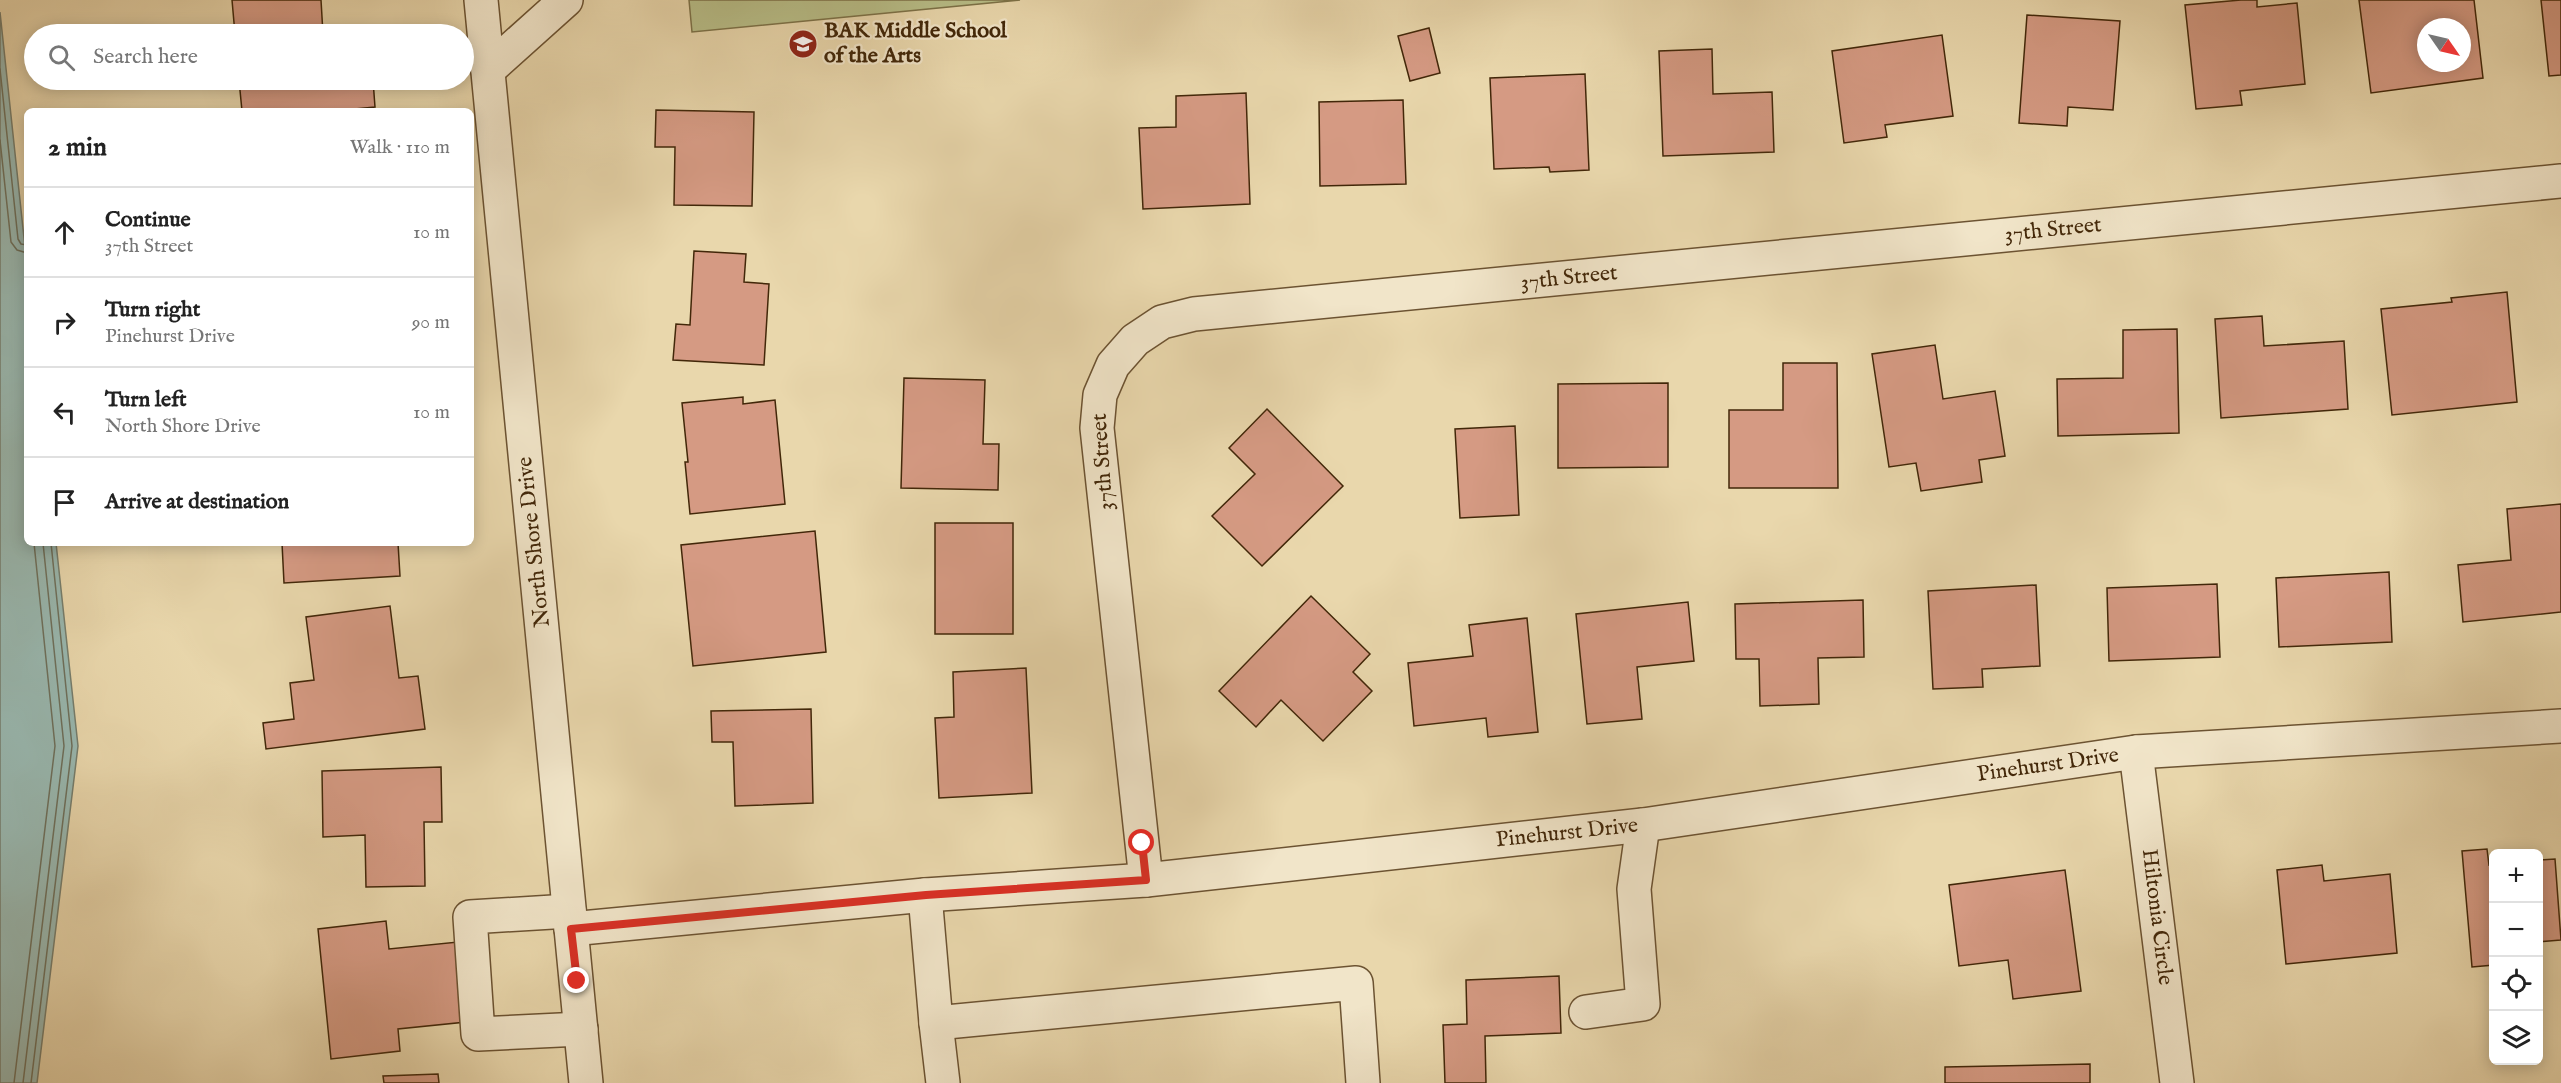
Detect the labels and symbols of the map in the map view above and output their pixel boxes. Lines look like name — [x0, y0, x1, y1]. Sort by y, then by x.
place label: BAK Middle School of the Arts — [824, 17, 1008, 70]
north arrow — [2417, 18, 2471, 72]
school or university icon: BAK Middle School of the Arts — [787, 28, 819, 60]
street label: 37th Street — [2003, 211, 2103, 249]
street label: 37th Street — [1519, 259, 1619, 297]
street label: 37th Street — [1086, 412, 1120, 511]
street label: North Shore Drive — [511, 455, 557, 629]
street label: Pinehurst Drive — [1975, 741, 2121, 789]
street label: Pinehurst Drive — [1495, 812, 1639, 854]
route start — [1128, 829, 1154, 855]
street label: Hiltonia Circle — [2135, 847, 2179, 987]
route end — [563, 967, 589, 993]

